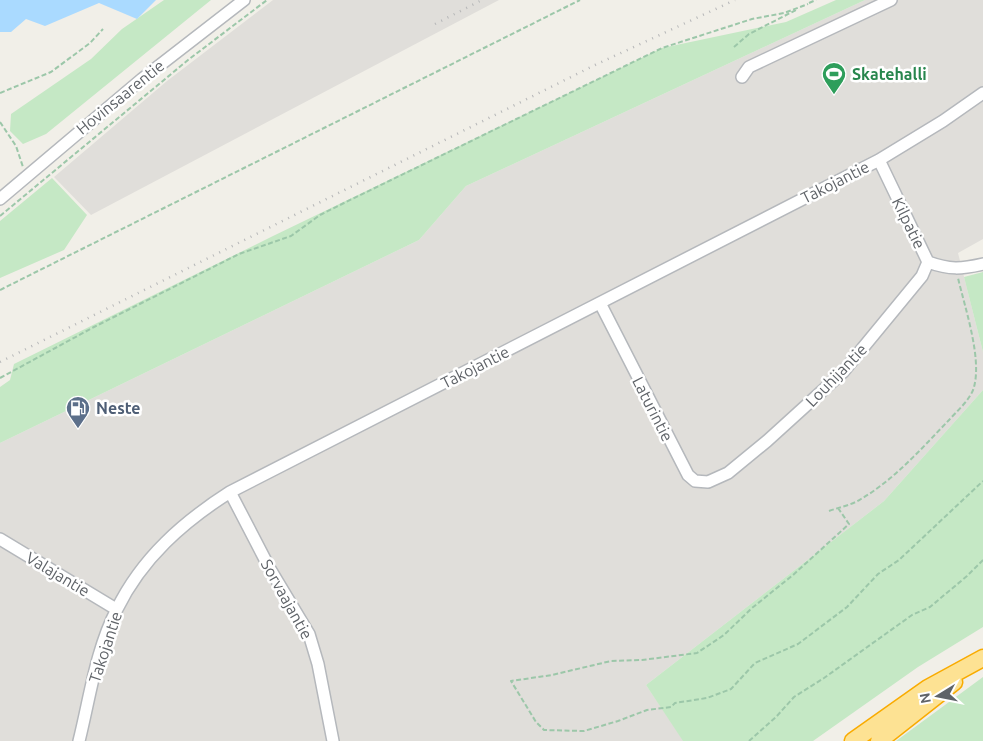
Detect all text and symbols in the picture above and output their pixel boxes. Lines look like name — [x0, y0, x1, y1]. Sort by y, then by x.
street label: Hovinsaarentie — [72, 56, 168, 138]
sports icon: Skatehalli — [821, 61, 847, 95]
place label: Skatehalli — [852, 65, 927, 83]
street label: Takojantie — [798, 157, 872, 207]
street label: Kilpatie — [889, 194, 929, 252]
street label: Louhijantie — [802, 340, 870, 410]
street label: Takojantie — [438, 342, 512, 392]
street label: Laturintie — [629, 374, 677, 444]
fuel station icon: Neste — [65, 395, 91, 429]
place label: Neste — [96, 399, 141, 417]
street label: Valajantie — [23, 548, 93, 600]
street label: Sorvaajantie — [258, 556, 316, 642]
street label: Takojantie — [85, 609, 125, 685]
north arrow — [913, 671, 963, 721]
text: N — [916, 692, 934, 705]

